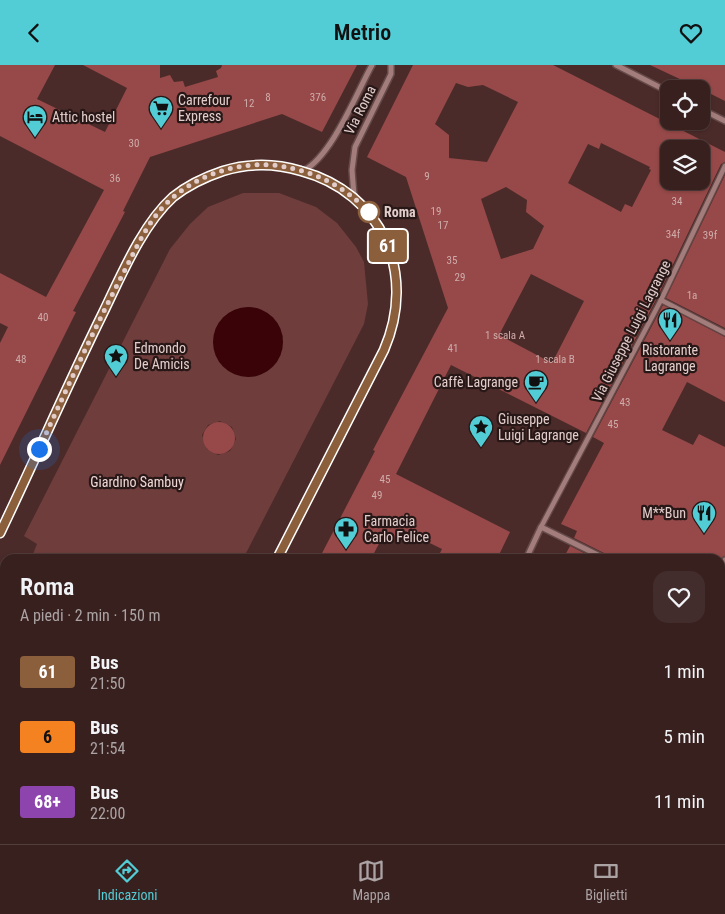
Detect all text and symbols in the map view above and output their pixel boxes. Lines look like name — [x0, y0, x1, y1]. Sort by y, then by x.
icon: back — [20, 19, 48, 47]
icon: heart — [677, 19, 705, 47]
text: Metrio — [334, 20, 391, 45]
map controls — [660, 80, 710, 190]
button: locate — [660, 80, 710, 130]
street label: Via Roma — [341, 83, 379, 137]
house number: 8 — [265, 91, 271, 104]
house number: 376 — [310, 91, 326, 104]
place label: Carrefour Express — [178, 92, 230, 124]
supermarket icon: Carrefour Express — [148, 95, 174, 129]
house number: 12 — [244, 97, 254, 110]
hotel icon: Attic hostel — [22, 104, 48, 138]
place label: Attic hostel — [52, 109, 115, 125]
house number: 30 — [129, 137, 139, 150]
button: layers — [660, 140, 710, 190]
house number: 9 — [424, 170, 430, 183]
house number: 36 — [110, 172, 120, 185]
house number: 34 — [672, 195, 683, 208]
marker: Roma — [358, 201, 380, 223]
place label: Roma — [384, 204, 416, 220]
house number: 19 — [431, 205, 441, 218]
house number: 17 — [438, 219, 448, 232]
house number: 34f — [666, 228, 681, 241]
house number: 39f — [703, 229, 718, 242]
line badge: 61 — [366, 230, 410, 262]
text: 61 — [379, 235, 397, 256]
house number: 35 — [447, 254, 457, 267]
street label: Via Giuseppe Luigi Lagrange — [588, 257, 674, 404]
house number: 29 — [455, 271, 465, 284]
house number: 1a — [687, 289, 697, 302]
restaurant icon: Ristorante Lagrange — [657, 307, 683, 341]
house number: 40 — [38, 311, 48, 324]
house number: 1 scala A — [485, 329, 526, 342]
place label: Edmondo De Amicis — [134, 340, 190, 372]
house number: 41 — [448, 342, 458, 355]
place label: Ristorante Lagrange — [642, 342, 699, 374]
place icon: Edmondo De Amicis — [103, 343, 129, 377]
house number: 48 — [16, 353, 26, 366]
house number: 1 scala B — [535, 353, 575, 366]
cafe icon: Caffè Lagrange — [523, 369, 549, 403]
place label: Caffè Lagrange — [434, 374, 518, 390]
house number: 43 — [620, 396, 630, 409]
place label: Giuseppe Luigi Lagrange — [498, 411, 579, 443]
place icon: Giuseppe Luigi Lagrange — [468, 414, 494, 448]
house number: 45 — [608, 418, 618, 431]
your location — [27, 437, 52, 462]
house number: 45 — [380, 473, 390, 486]
park label: Giardino Sambuy — [90, 474, 184, 490]
house number: 49 — [372, 489, 382, 502]
restaurant icon: M**Bun — [691, 500, 717, 534]
place label: M**Bun — [642, 505, 686, 521]
place label: Farmacia Carlo Felice — [364, 513, 429, 545]
pharmacy icon: Farmacia Carlo Felice — [333, 516, 359, 550]
button: heart — [653, 571, 705, 623]
text: Roma — [20, 573, 74, 601]
text: A piedi · 2 min · 150 m — [20, 606, 161, 625]
text: Bus — [90, 651, 119, 674]
text: 1 min — [663, 660, 705, 683]
text: 61 — [38, 661, 57, 682]
text: 21:50 — [90, 674, 125, 693]
text: Bus — [90, 716, 119, 739]
text: 5 min — [663, 725, 705, 748]
text: 6 — [43, 726, 52, 747]
text: 21:54 — [90, 739, 125, 758]
text: Bus — [90, 781, 119, 804]
text: 11 min — [654, 790, 705, 813]
text: 68+ — [34, 791, 61, 812]
text: 22:00 — [90, 804, 125, 823]
tab: Indicazioni — [97, 857, 157, 903]
tab: Mappa — [352, 857, 390, 903]
tab: Biglietti — [585, 857, 628, 903]

